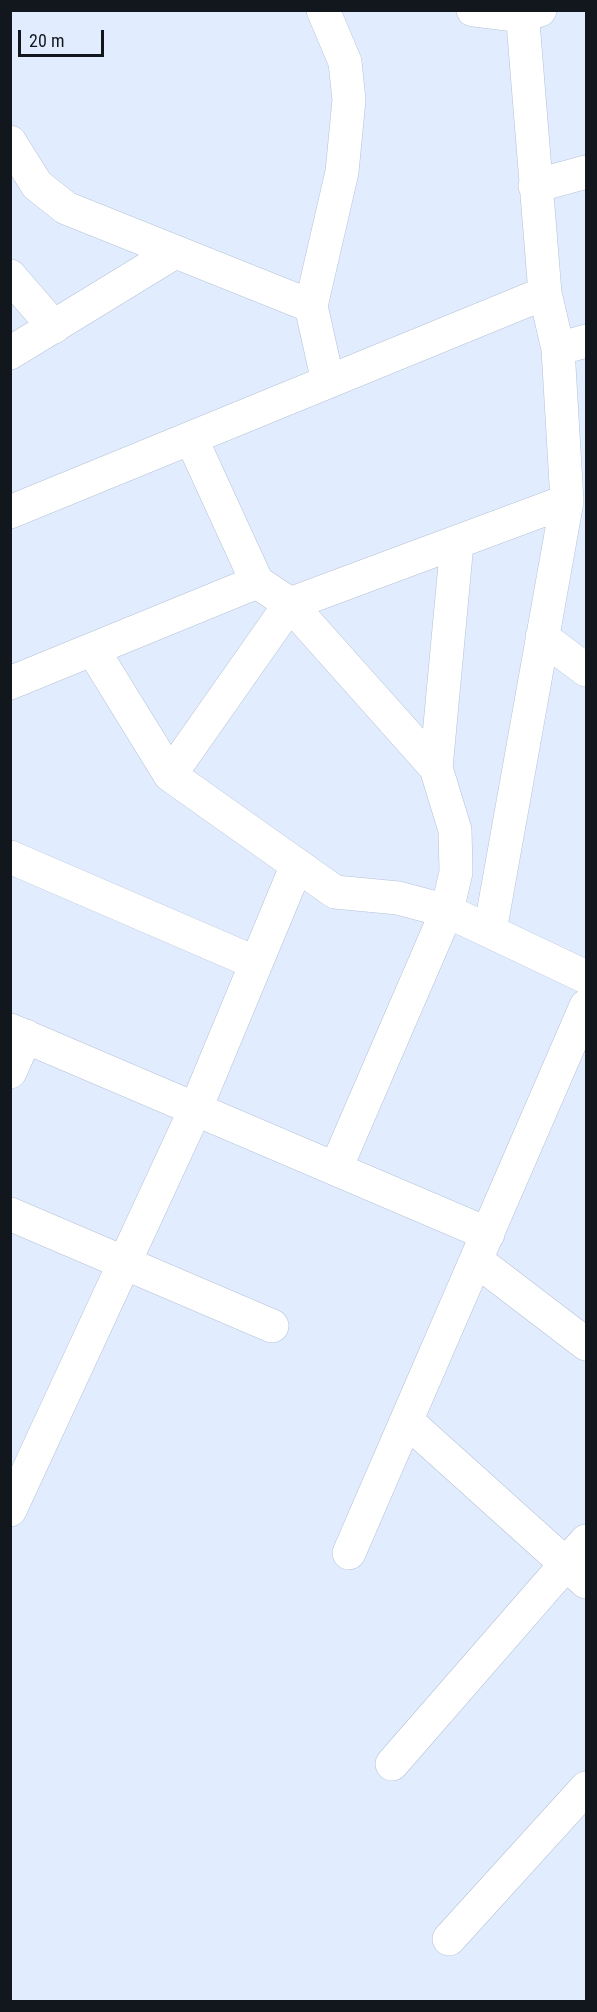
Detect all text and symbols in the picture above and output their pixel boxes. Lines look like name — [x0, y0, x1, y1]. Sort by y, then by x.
scale bar — [21, 18, 106, 56]
text: 20 m — [29, 30, 64, 51]

